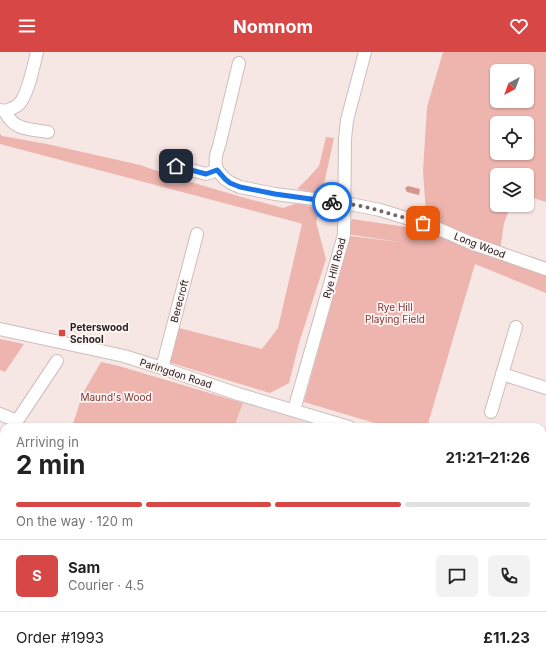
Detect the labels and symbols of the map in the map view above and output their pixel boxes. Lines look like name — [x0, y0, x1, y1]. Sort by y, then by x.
north arrow — [490, 64, 534, 108]
pin — [159, 149, 193, 183]
courier — [312, 182, 352, 222]
pin — [406, 206, 440, 240]
street label: Long Wood — [453, 230, 507, 260]
street label: Rye Hill Road — [320, 236, 348, 300]
street label: Berecroft — [168, 278, 191, 324]
park label: Rye Hill Playing Field — [365, 301, 425, 325]
place label: Peterswood School — [70, 321, 128, 345]
marker: Peterswood School — [57, 328, 67, 338]
street label: Paringdon Road — [138, 356, 214, 390]
park label: Maund's Wood — [80, 391, 152, 403]

